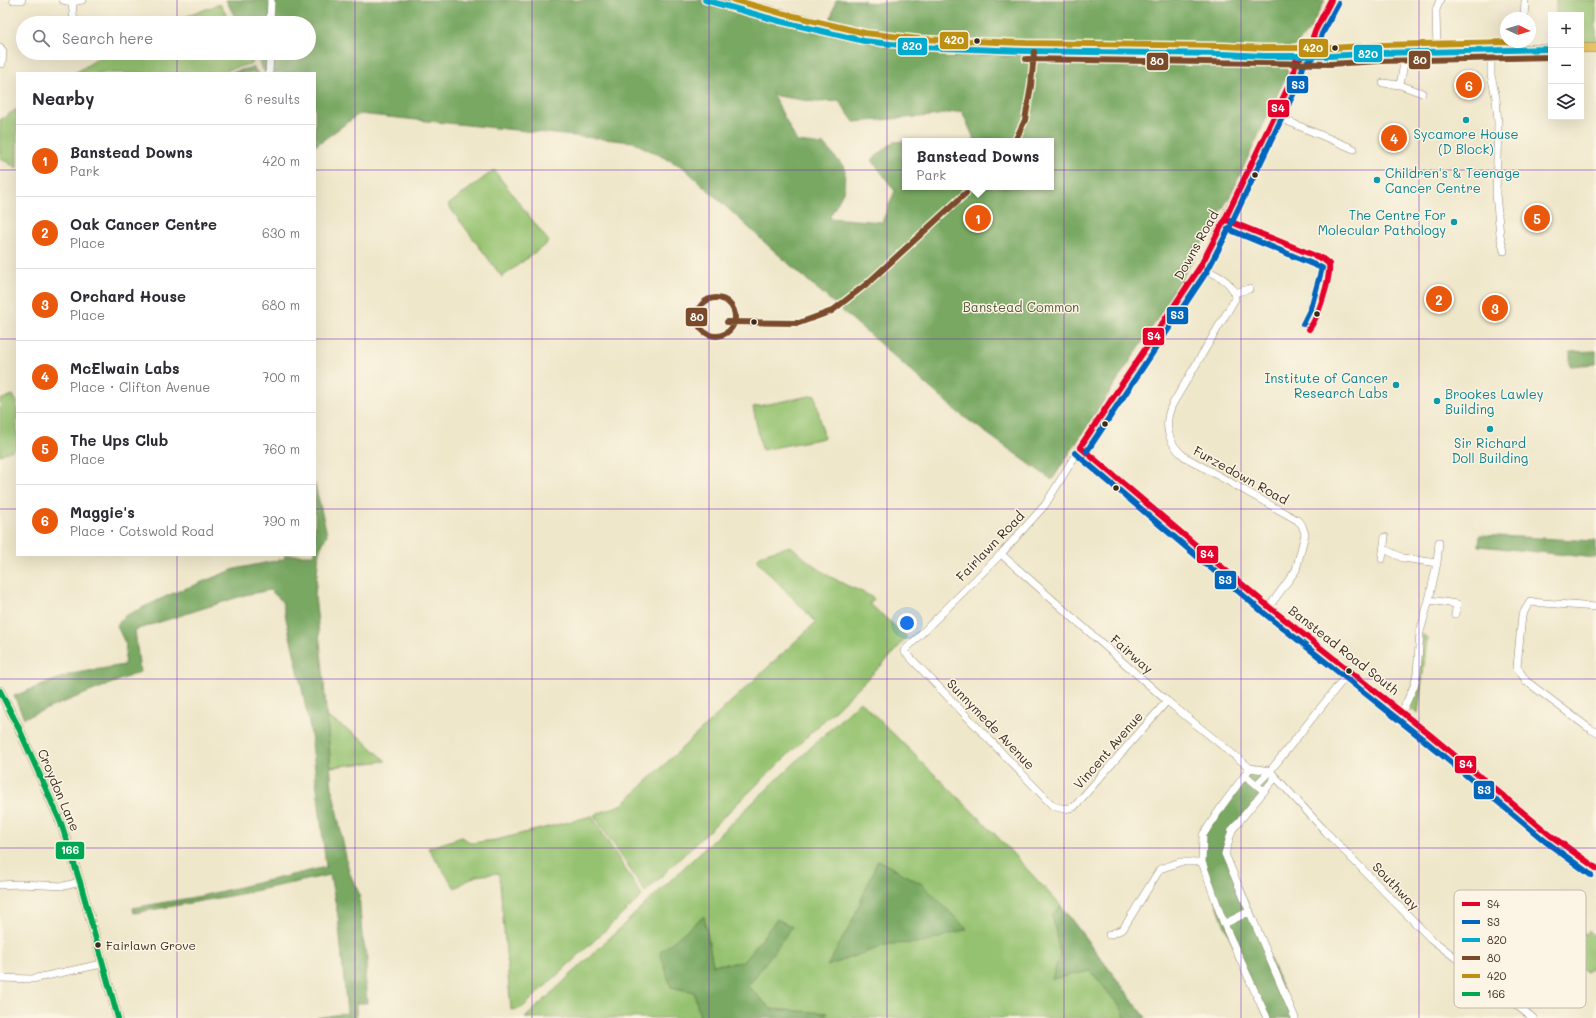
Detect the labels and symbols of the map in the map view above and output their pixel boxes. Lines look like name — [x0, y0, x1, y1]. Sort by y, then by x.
north arrow — [1500, 12, 1536, 48]
line badge: 420 — [939, 31, 969, 50]
text: 420 — [944, 32, 964, 47]
unlabelled marker — [972, 36, 982, 46]
line badge: 820 — [897, 37, 928, 56]
text: 820 — [902, 38, 922, 53]
line badge: 420 — [1298, 38, 1329, 58]
text: 420 — [1303, 40, 1323, 55]
unlabelled marker — [1330, 43, 1340, 53]
line badge: 820 — [1353, 44, 1383, 63]
text: 820 — [1358, 46, 1378, 61]
line badge: 80 — [1408, 50, 1431, 70]
line badge: 80 — [1146, 52, 1169, 71]
text: 80 — [1413, 52, 1427, 67]
text: 80 — [1150, 53, 1164, 68]
pin: 6 — [1456, 70, 1482, 100]
line badge: S3 — [1286, 75, 1309, 94]
text: S3 — [1291, 77, 1305, 92]
line badge: S4 — [1267, 99, 1290, 118]
text: S4 — [1271, 100, 1285, 115]
marker: Sycamore House (D Block) — [1461, 115, 1471, 125]
pin: 4 — [1381, 123, 1407, 153]
place label: Sycamore House (D Block) — [1413, 125, 1519, 157]
place label: Children's & Teenage Cancer Centre — [1385, 164, 1520, 196]
unlabelled marker — [1250, 170, 1260, 180]
marker: Children's & Teenage Cancer Centre — [1372, 175, 1382, 185]
pin: 1 — [965, 203, 991, 233]
pin: 5 — [1524, 203, 1550, 233]
place label: The Centre For Molecular Pathology — [1318, 206, 1446, 238]
street label: Downs Road — [1170, 207, 1222, 282]
marker: The Centre For Molecular Pathology — [1449, 217, 1459, 227]
pin: 2 — [1426, 284, 1452, 314]
pin: 3 — [1482, 293, 1508, 323]
park label: Banstead Common — [963, 298, 1079, 315]
line badge: S3 — [1166, 306, 1189, 325]
line badge: 80 — [685, 307, 708, 327]
text: S3 — [1170, 307, 1184, 322]
text: 80 — [690, 309, 704, 324]
unlabelled marker — [1312, 309, 1322, 319]
unlabelled marker — [749, 317, 759, 327]
line badge: S4 — [1142, 327, 1165, 346]
text: S4 — [1147, 328, 1161, 343]
place label: Institute of Cancer Research Labs — [1265, 369, 1388, 401]
marker: Institute of Cancer Research Labs — [1391, 380, 1401, 390]
place label: Brookes Lawley Building — [1445, 385, 1544, 417]
marker: Brookes Lawley Building — [1432, 396, 1442, 406]
unlabelled marker — [1100, 419, 1110, 429]
marker: Sir Richard Doll Building — [1485, 424, 1495, 434]
place label: Sir Richard Doll Building — [1452, 434, 1528, 466]
street label: Furzedown Road — [1191, 441, 1292, 508]
unlabelled marker — [1111, 483, 1121, 493]
street label: Fairlawn Road — [952, 507, 1027, 584]
line badge: S4 — [1196, 545, 1219, 564]
text: S4 — [1200, 546, 1214, 561]
line badge: S3 — [1214, 570, 1237, 590]
text: S3 — [1218, 572, 1232, 587]
street label: Banstead Road South — [1286, 601, 1403, 698]
your location — [897, 613, 917, 633]
street label: Fairway — [1108, 631, 1157, 677]
unlabelled marker — [1344, 666, 1354, 676]
street label: Sunnymede Avenue — [944, 675, 1039, 773]
street label: Vincent Avenue — [1069, 707, 1146, 792]
street label: Croydon Lane — [34, 746, 84, 834]
line badge: S4 — [1454, 755, 1477, 774]
text: S4 — [1459, 756, 1473, 771]
line badge: S3 — [1473, 780, 1495, 800]
text: S3 — [1477, 782, 1491, 797]
line badge: 166 — [55, 841, 85, 860]
text: 166 — [61, 842, 79, 857]
street label: Southway — [1369, 858, 1424, 913]
legend — [1454, 890, 1586, 1008]
text: S4 — [1487, 896, 1500, 911]
text: S3 — [1487, 914, 1500, 929]
text: 820 — [1487, 932, 1507, 947]
place label: Fairlawn Grove — [106, 937, 196, 953]
marker: Fairlawn Grove — [93, 940, 103, 950]
text: 80 — [1487, 950, 1501, 965]
text: 420 — [1487, 968, 1507, 983]
text: 166 — [1487, 986, 1505, 1001]

